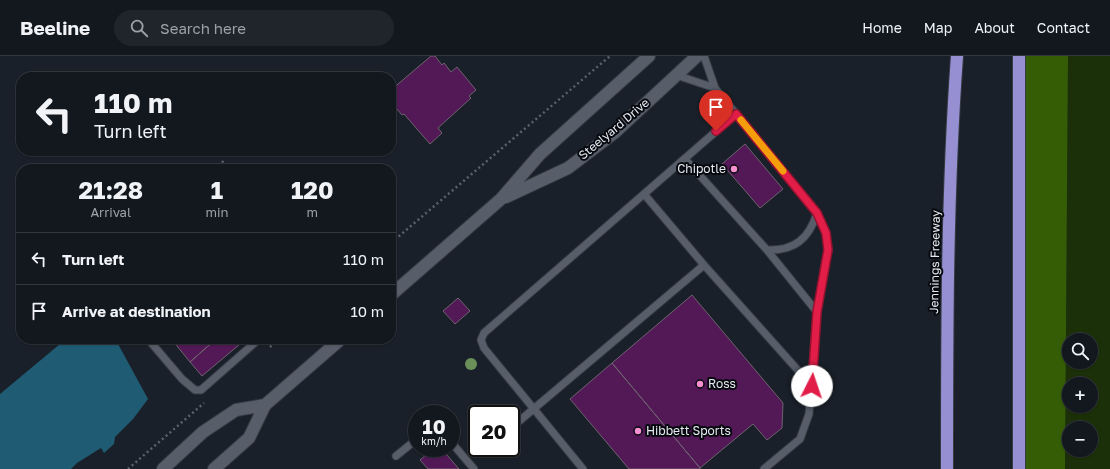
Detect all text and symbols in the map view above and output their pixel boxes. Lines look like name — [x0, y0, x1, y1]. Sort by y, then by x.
search box — [114, 10, 394, 46]
text: Beeline — [20, 16, 90, 39]
icon: search — [128, 17, 150, 39]
text: Search here — [160, 19, 246, 37]
text: Home — [862, 19, 902, 36]
text: Map — [924, 19, 952, 36]
text: About — [974, 19, 1015, 36]
text: Contact — [1037, 19, 1090, 36]
text: 110 m — [94, 86, 173, 119]
icon: left — [28, 88, 80, 140]
pin — [699, 90, 733, 131]
street label: Steelyard Drive — [575, 95, 652, 163]
icon: arrive — [705, 96, 727, 118]
text: Turn left — [94, 120, 167, 142]
place label: Chipotle — [677, 161, 726, 176]
marker: Chipotle — [729, 164, 739, 174]
text: 21:28 — [78, 175, 143, 204]
text: 1 — [211, 175, 223, 204]
text: 120 — [291, 175, 334, 204]
text: Arrival — [90, 204, 131, 220]
text: min — [206, 204, 229, 220]
text: m — [306, 204, 318, 220]
street label: Jennings Freeway — [926, 210, 943, 314]
icon: left — [28, 248, 50, 270]
text: Turn left — [62, 250, 124, 268]
text: 110 m — [343, 250, 384, 268]
icon: arrive — [28, 300, 50, 322]
text: Arrive at destination — [62, 302, 211, 320]
text: 10 m — [350, 302, 384, 320]
map controls — [1062, 333, 1098, 457]
button: search — [1062, 333, 1098, 369]
position arrow — [791, 365, 833, 407]
place label: Ross — [708, 376, 736, 391]
button: + — [1062, 377, 1098, 413]
marker: Ross — [695, 379, 705, 389]
speed limit sign: 20 — [468, 405, 520, 457]
text: 10 — [422, 414, 446, 438]
button: − — [1062, 421, 1098, 457]
place label: Hibbett Sports — [646, 423, 731, 438]
marker: Hibbett Sports — [633, 426, 643, 436]
text: km/h — [421, 435, 447, 447]

